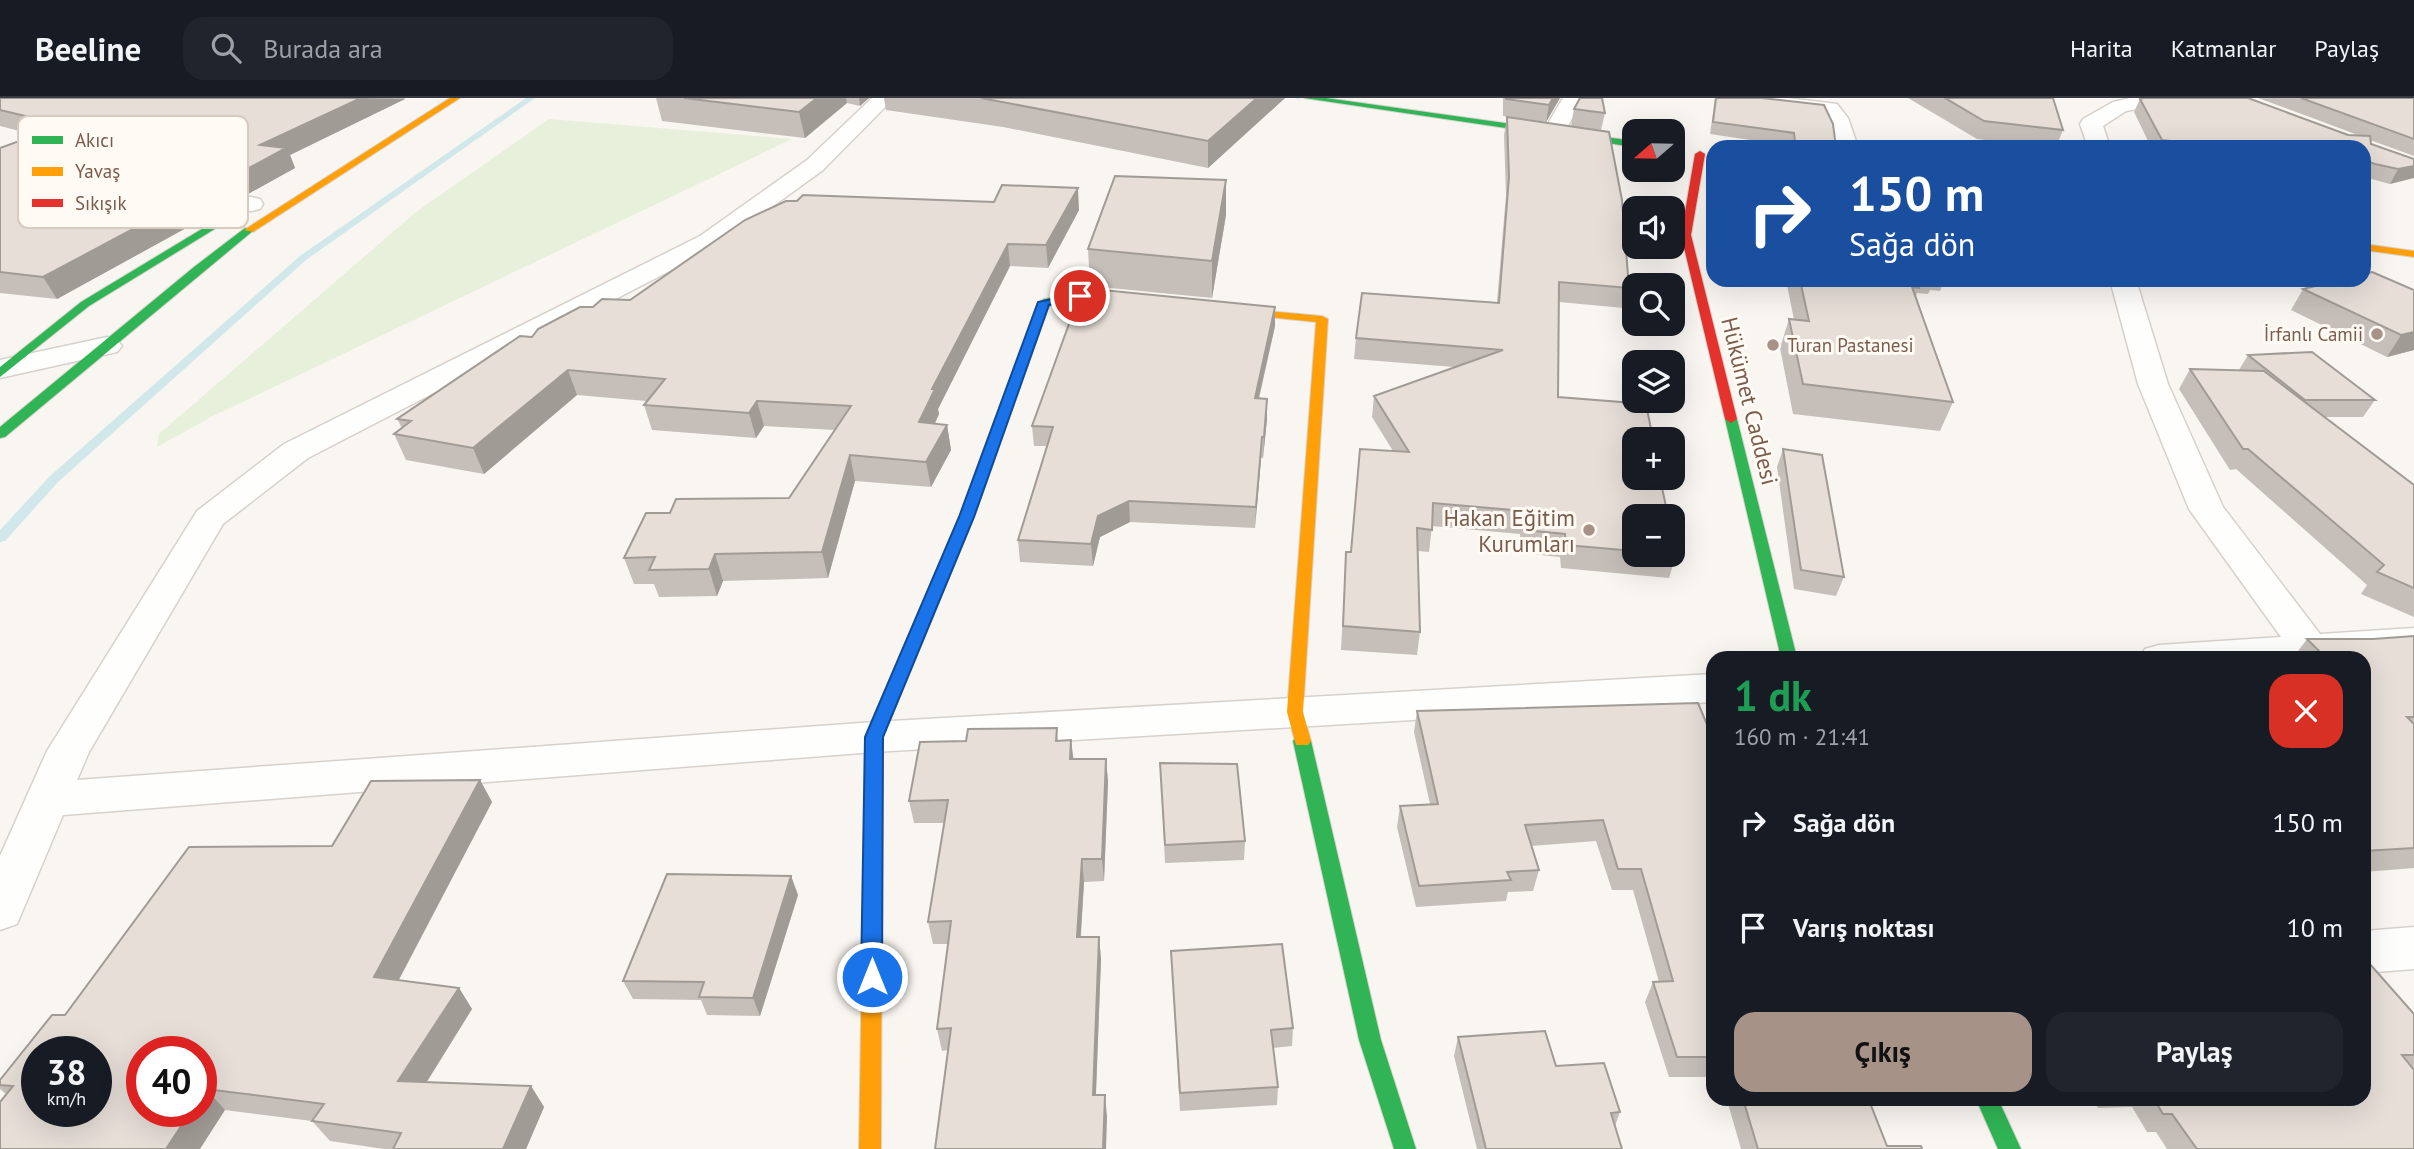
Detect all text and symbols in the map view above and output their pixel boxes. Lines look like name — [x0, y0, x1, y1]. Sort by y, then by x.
search box — [183, 17, 673, 80]
text: Beeline — [35, 27, 141, 70]
icon: search — [207, 29, 245, 67]
text: Burada ara — [263, 32, 383, 65]
text: Harita — [2070, 33, 2133, 64]
text: Katmanlar — [2171, 33, 2276, 64]
text: Paylaş — [2314, 33, 2379, 64]
legend — [18, 116, 248, 228]
north arrow — [1622, 119, 1685, 182]
map controls — [1622, 119, 1685, 567]
text: Akıcı — [75, 128, 114, 152]
text: Yavaş — [75, 159, 120, 183]
text: 150 m — [1849, 161, 1984, 225]
icon: right — [1734, 168, 1825, 259]
text: Sıkışık — [75, 191, 127, 215]
button: sound — [1622, 196, 1685, 259]
text: Sağa dön — [1849, 223, 1975, 265]
pin — [1050, 266, 1110, 326]
button: search — [1622, 273, 1685, 336]
icon: arrive — [1061, 277, 1099, 315]
street label: Hükümet Caddesi — [1715, 314, 1785, 488]
place label: İrfanlı Camii — [2264, 322, 2363, 346]
marker: İrfanlı Camii — [2369, 326, 2385, 342]
place label: Turan Pastanesi — [1787, 333, 1914, 357]
marker: Turan Pastanesi — [1765, 337, 1781, 353]
button: layers — [1622, 350, 1685, 413]
button: + — [1622, 427, 1685, 490]
place label: Hakan Eğitim Kurumları — [1444, 503, 1575, 558]
button: − — [1622, 504, 1685, 567]
marker: Hakan Eğitim Kurumları — [1581, 522, 1597, 538]
text: 1 dk — [1734, 668, 1812, 723]
button: close — [2269, 674, 2343, 748]
text: 160 m · 21:41 — [1734, 722, 1870, 751]
icon: right — [1734, 804, 1772, 842]
text: Sağa dön — [1793, 806, 1895, 839]
text: 150 m — [2272, 806, 2343, 839]
icon: arrive — [1734, 909, 1772, 947]
text: Varış noktası — [1793, 911, 1935, 944]
text: 10 m — [2287, 911, 2343, 944]
position arrow — [835, 940, 909, 1014]
button: Çıkış — [1734, 1012, 2032, 1092]
button: Paylaş — [2046, 1012, 2343, 1092]
speed limit sign: 40 — [126, 1036, 217, 1127]
text: 38 — [47, 1049, 86, 1095]
text: km/h — [47, 1087, 86, 1110]

